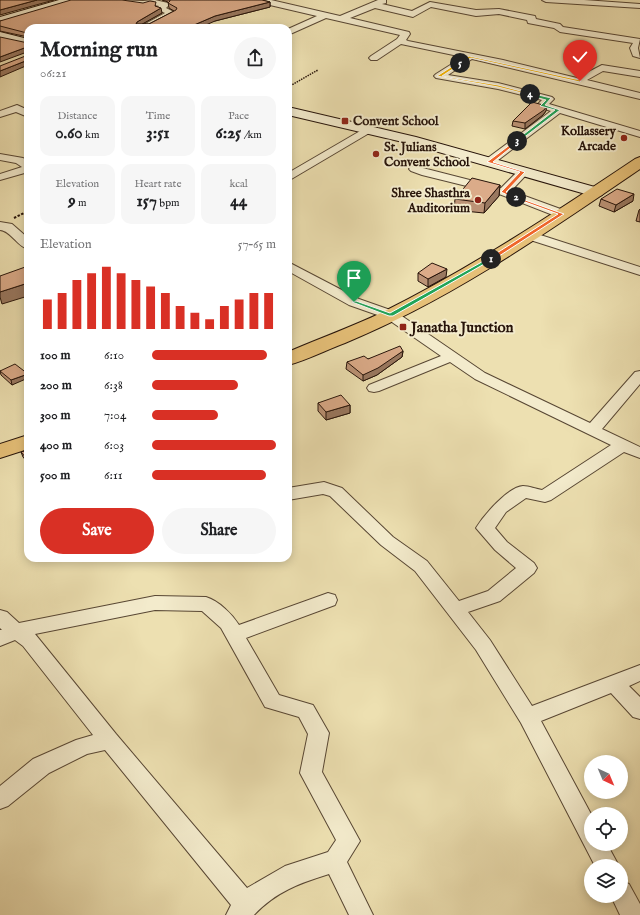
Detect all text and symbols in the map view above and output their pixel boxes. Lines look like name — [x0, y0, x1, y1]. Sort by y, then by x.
text: Morning run — [40, 36, 158, 64]
button: share — [234, 37, 276, 79]
pin — [563, 40, 597, 81]
icon: check — [569, 46, 591, 68]
pin: 5 — [450, 53, 470, 73]
text: 5 — [458, 56, 462, 70]
text: 06:21 — [40, 65, 66, 82]
pin: 4 — [520, 84, 540, 104]
text: 4 — [527, 87, 533, 101]
text: Distance — [57, 109, 97, 123]
text: Time — [146, 109, 170, 123]
text: Pace — [228, 109, 249, 123]
place label: Convent School — [353, 113, 439, 130]
marker: Convent School — [340, 116, 350, 126]
text: 0.60 — [55, 123, 83, 144]
text: 3:51 — [146, 123, 170, 144]
text: 6:25 — [216, 123, 241, 144]
place label: Kollassery Arcade — [561, 123, 617, 155]
text: km — [83, 128, 99, 142]
text: /km — [241, 128, 262, 142]
pin: 3 — [507, 131, 527, 151]
marker: Kollassery Arcade — [619, 133, 629, 143]
text: 3 — [515, 134, 519, 148]
place label: St. Julians Convent School — [384, 139, 470, 171]
marker: St. Julians Convent School — [371, 149, 381, 159]
text: Elevation — [56, 177, 99, 191]
text: Heart rate — [135, 177, 181, 191]
text: kcal — [229, 177, 248, 191]
place label: Shree Shasthra Auditorium — [391, 185, 470, 217]
pin: 2 — [506, 187, 526, 207]
text: 2 — [513, 190, 519, 204]
text: 9 — [68, 191, 76, 212]
text: 157 — [136, 191, 157, 212]
text: 44 — [230, 191, 247, 212]
marker: Shree Shasthra Auditorium — [473, 195, 483, 205]
text: m — [76, 196, 86, 210]
text: bpm — [157, 196, 180, 210]
text: Elevation — [40, 236, 92, 253]
text: 57–65 m — [238, 236, 276, 253]
pin: 1 — [481, 249, 501, 269]
text: 1 — [489, 252, 493, 266]
pin — [337, 261, 371, 302]
icon: arrive — [343, 267, 365, 289]
place label: Janatha Junction — [409, 318, 514, 337]
marker: Janatha Junction — [398, 322, 408, 332]
text: 100 m — [40, 347, 70, 364]
text: 6:10 — [104, 347, 124, 364]
text: 200 m — [40, 377, 72, 394]
text: 6:38 — [104, 377, 123, 394]
text: 300 m — [40, 407, 71, 424]
text: 7:04 — [104, 407, 126, 424]
text: 400 m — [40, 437, 72, 454]
text: 6:03 — [104, 437, 124, 454]
text: 500 m — [40, 467, 70, 484]
text: 6:11 — [104, 467, 123, 484]
button: Save — [40, 508, 154, 554]
button: Share — [162, 508, 276, 554]
north arrow — [584, 755, 628, 799]
map controls — [584, 755, 628, 903]
button: locate — [584, 807, 628, 851]
button: layers — [584, 859, 628, 903]

